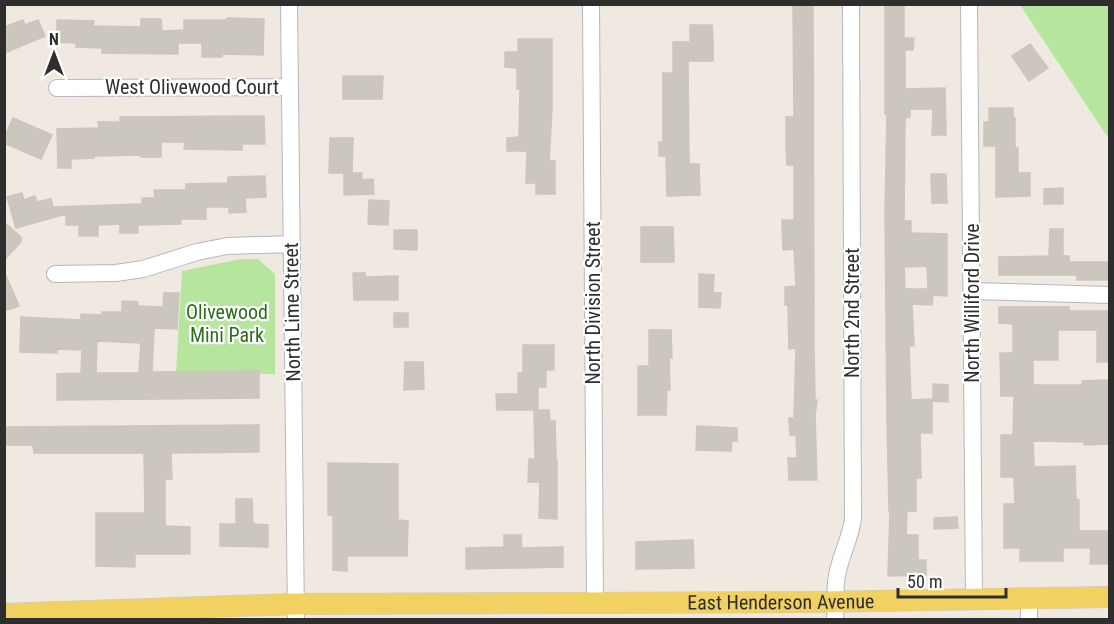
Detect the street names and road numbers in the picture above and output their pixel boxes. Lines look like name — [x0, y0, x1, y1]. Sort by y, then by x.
street label: West Olivewood Court — [105, 75, 279, 99]
street label: North Division Street — [581, 221, 605, 385]
street label: North Williford Drive — [960, 223, 984, 383]
street label: North Lime Street — [279, 242, 305, 382]
street label: North 2nd Street — [840, 248, 864, 378]
street label: East Henderson Avenue — [687, 589, 875, 614]

